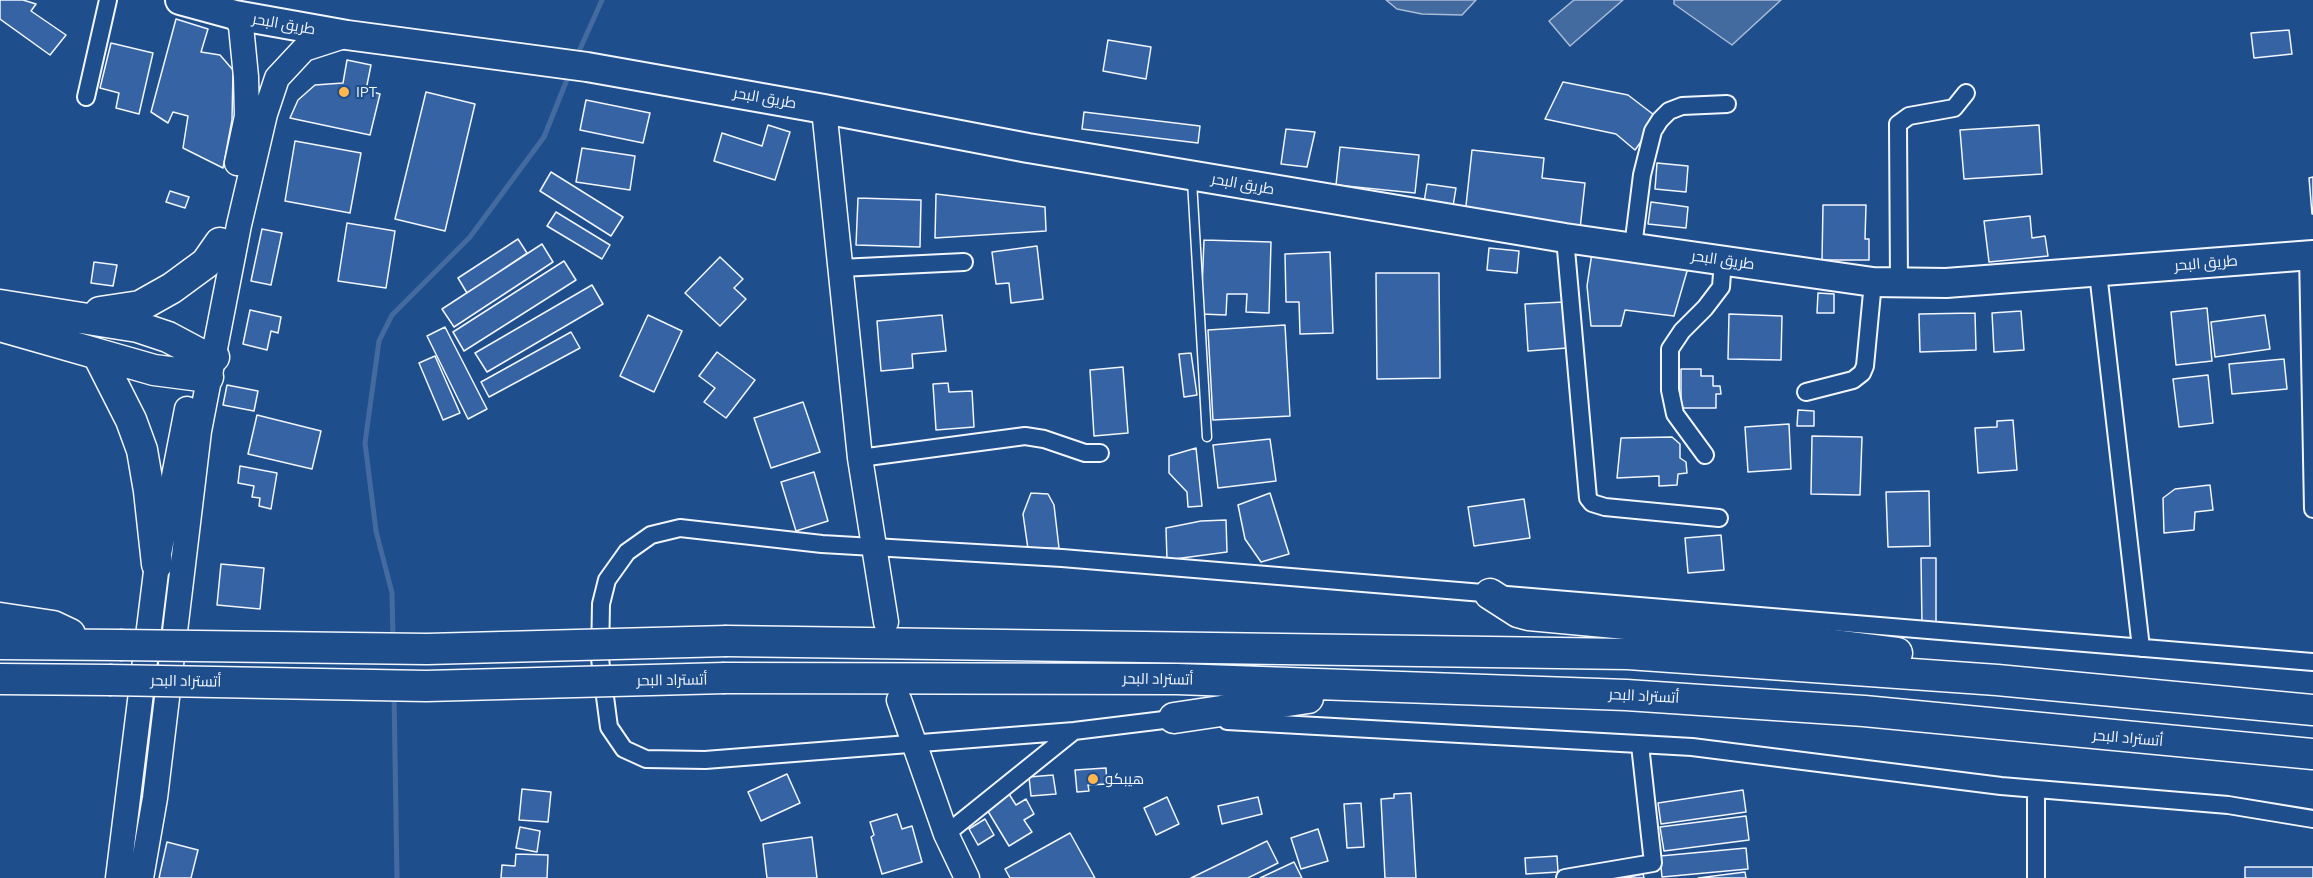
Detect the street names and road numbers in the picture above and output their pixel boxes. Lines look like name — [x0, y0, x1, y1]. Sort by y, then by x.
street label: طريق البحر — [251, 10, 317, 38]
street label: طريق البحر — [732, 84, 798, 112]
street label: طريق البحر — [1210, 170, 1276, 198]
street label: طريق البحر — [1690, 247, 1756, 273]
street label: طريق البحر — [2173, 251, 2239, 275]
street label: أتستراد البحر — [1123, 669, 1193, 689]
street label: أتستراد البحر — [637, 670, 707, 690]
street label: أتستراد البحر — [151, 671, 221, 691]
street label: أتستراد البحر — [1608, 685, 1680, 707]
street label: أتستراد البحر — [2092, 726, 2164, 750]

